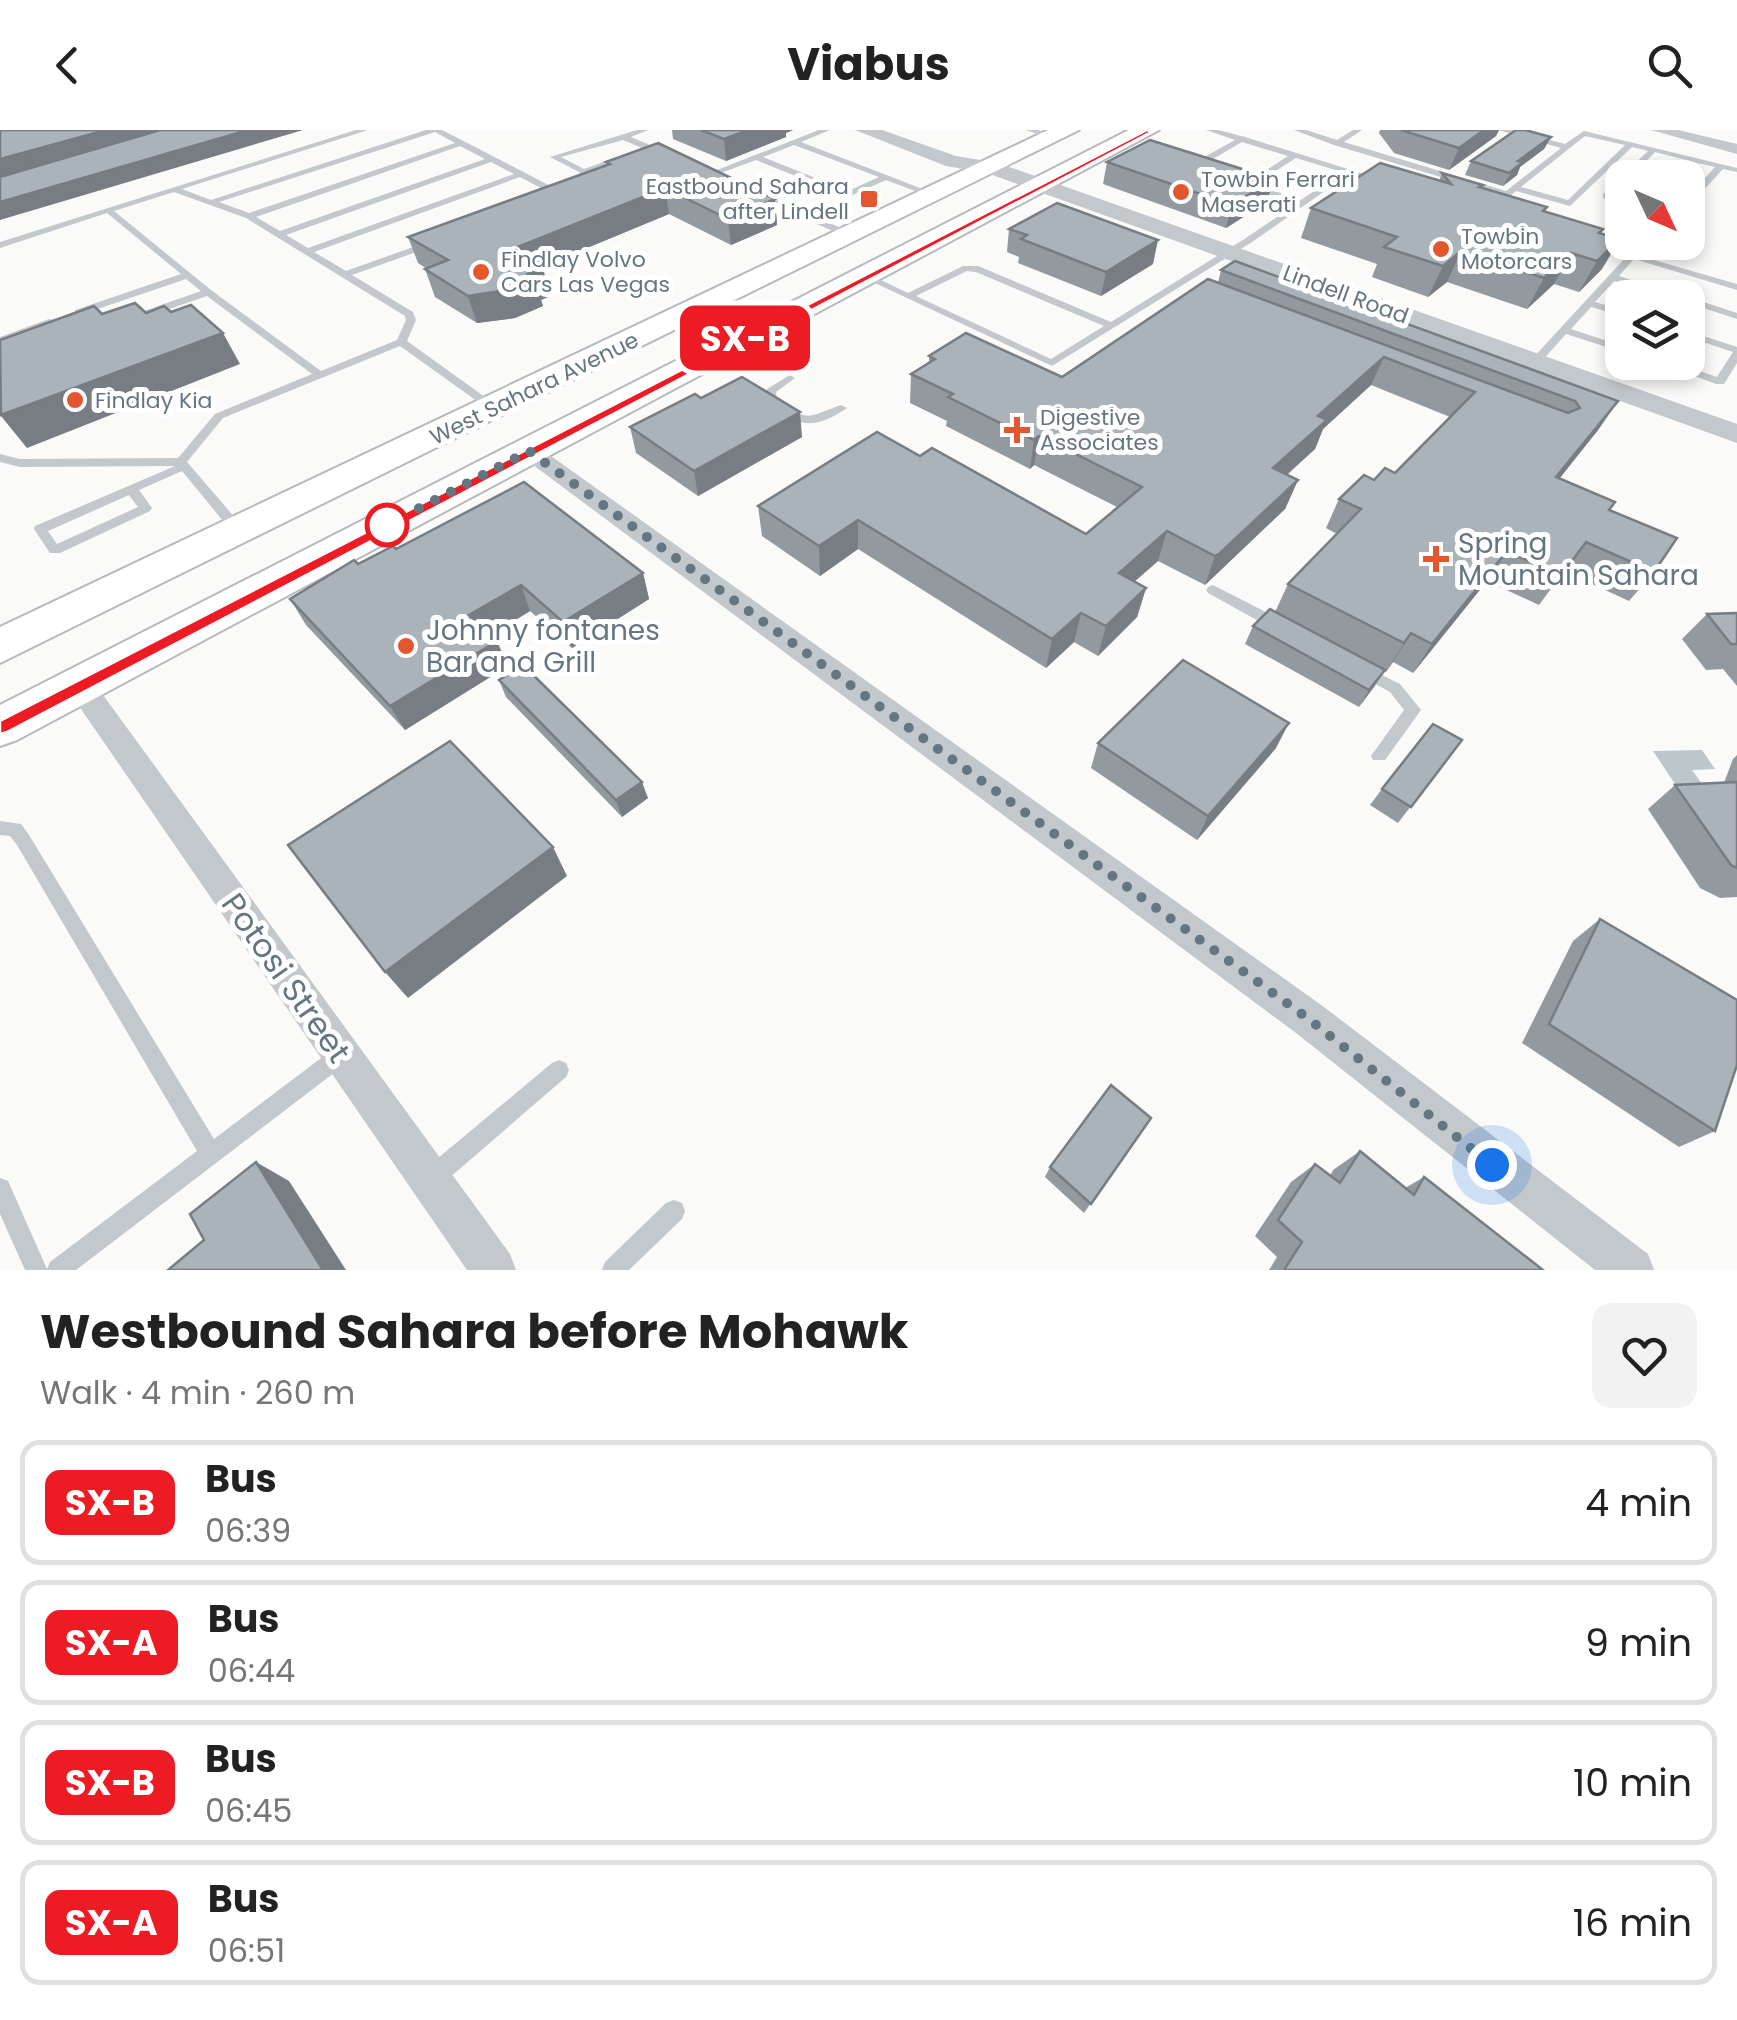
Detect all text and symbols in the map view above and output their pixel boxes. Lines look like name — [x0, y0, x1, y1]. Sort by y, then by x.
text: Viabus — [787, 33, 950, 96]
icon: back — [40, 38, 95, 93]
icon: search — [1642, 38, 1697, 93]
north arrow — [1605, 160, 1705, 260]
map controls — [1605, 160, 1705, 380]
place label: Towbin Ferrari Maserati — [1201, 164, 1355, 220]
place label: Eastbound Sahara after Lindell — [646, 171, 849, 227]
marker: Towbin Ferrari Maserati — [1170, 181, 1192, 203]
marker: Eastbound Sahara after Lindell — [858, 188, 880, 210]
place label: Towbin Motorcars — [1461, 221, 1572, 277]
marker: Towbin Motorcars — [1430, 238, 1452, 260]
place label: Findlay Volvo Cars Las Vegas — [501, 244, 670, 300]
street label: Lindell Road — [1279, 257, 1413, 332]
marker: Findlay Volvo Cars Las Vegas — [470, 261, 492, 283]
button: layers — [1605, 280, 1705, 380]
line badge: SX-B — [675, 306, 815, 370]
text: SX-B — [700, 314, 790, 363]
street label: West Sahara Avenue — [425, 324, 644, 453]
place label: Findlay Kia — [95, 385, 212, 416]
marker: Findlay Kia — [64, 389, 86, 411]
place label: Digestive Associates — [1040, 402, 1159, 458]
marker: Digestive Associates — [1004, 417, 1030, 443]
unlabelled marker — [366, 504, 408, 546]
place label: Spring Mountain Sahara — [1458, 524, 1699, 595]
marker: Spring Mountain Sahara — [1423, 546, 1449, 572]
place label: Johnny fontanes Bar and Grill — [426, 611, 660, 682]
marker: Johnny fontanes Bar and Grill — [395, 635, 417, 657]
street label: Potosi Street — [211, 884, 362, 1072]
your location — [1467, 1140, 1517, 1190]
text: Westbound Sahara before Mohawk — [40, 1298, 908, 1365]
button: heart — [1592, 1303, 1697, 1408]
text: Walk · 4 min · 260 m — [40, 1370, 355, 1415]
text: Bus — [205, 1452, 277, 1505]
text: 4 min — [1585, 1476, 1692, 1529]
text: SX-B — [65, 1478, 155, 1527]
text: 06:39 — [205, 1508, 291, 1553]
text: Bus — [208, 1592, 280, 1645]
text: 9 min — [1585, 1616, 1692, 1669]
text: SX-A — [65, 1618, 158, 1667]
text: 06:44 — [208, 1648, 295, 1693]
text: Bus — [205, 1732, 277, 1785]
text: 10 min — [1573, 1756, 1692, 1809]
text: SX-B — [65, 1758, 155, 1807]
text: 06:45 — [205, 1788, 292, 1833]
text: Bus — [208, 1872, 280, 1925]
text: 16 min — [1573, 1896, 1692, 1949]
text: SX-A — [65, 1898, 158, 1947]
text: 06:51 — [208, 1928, 285, 1973]

